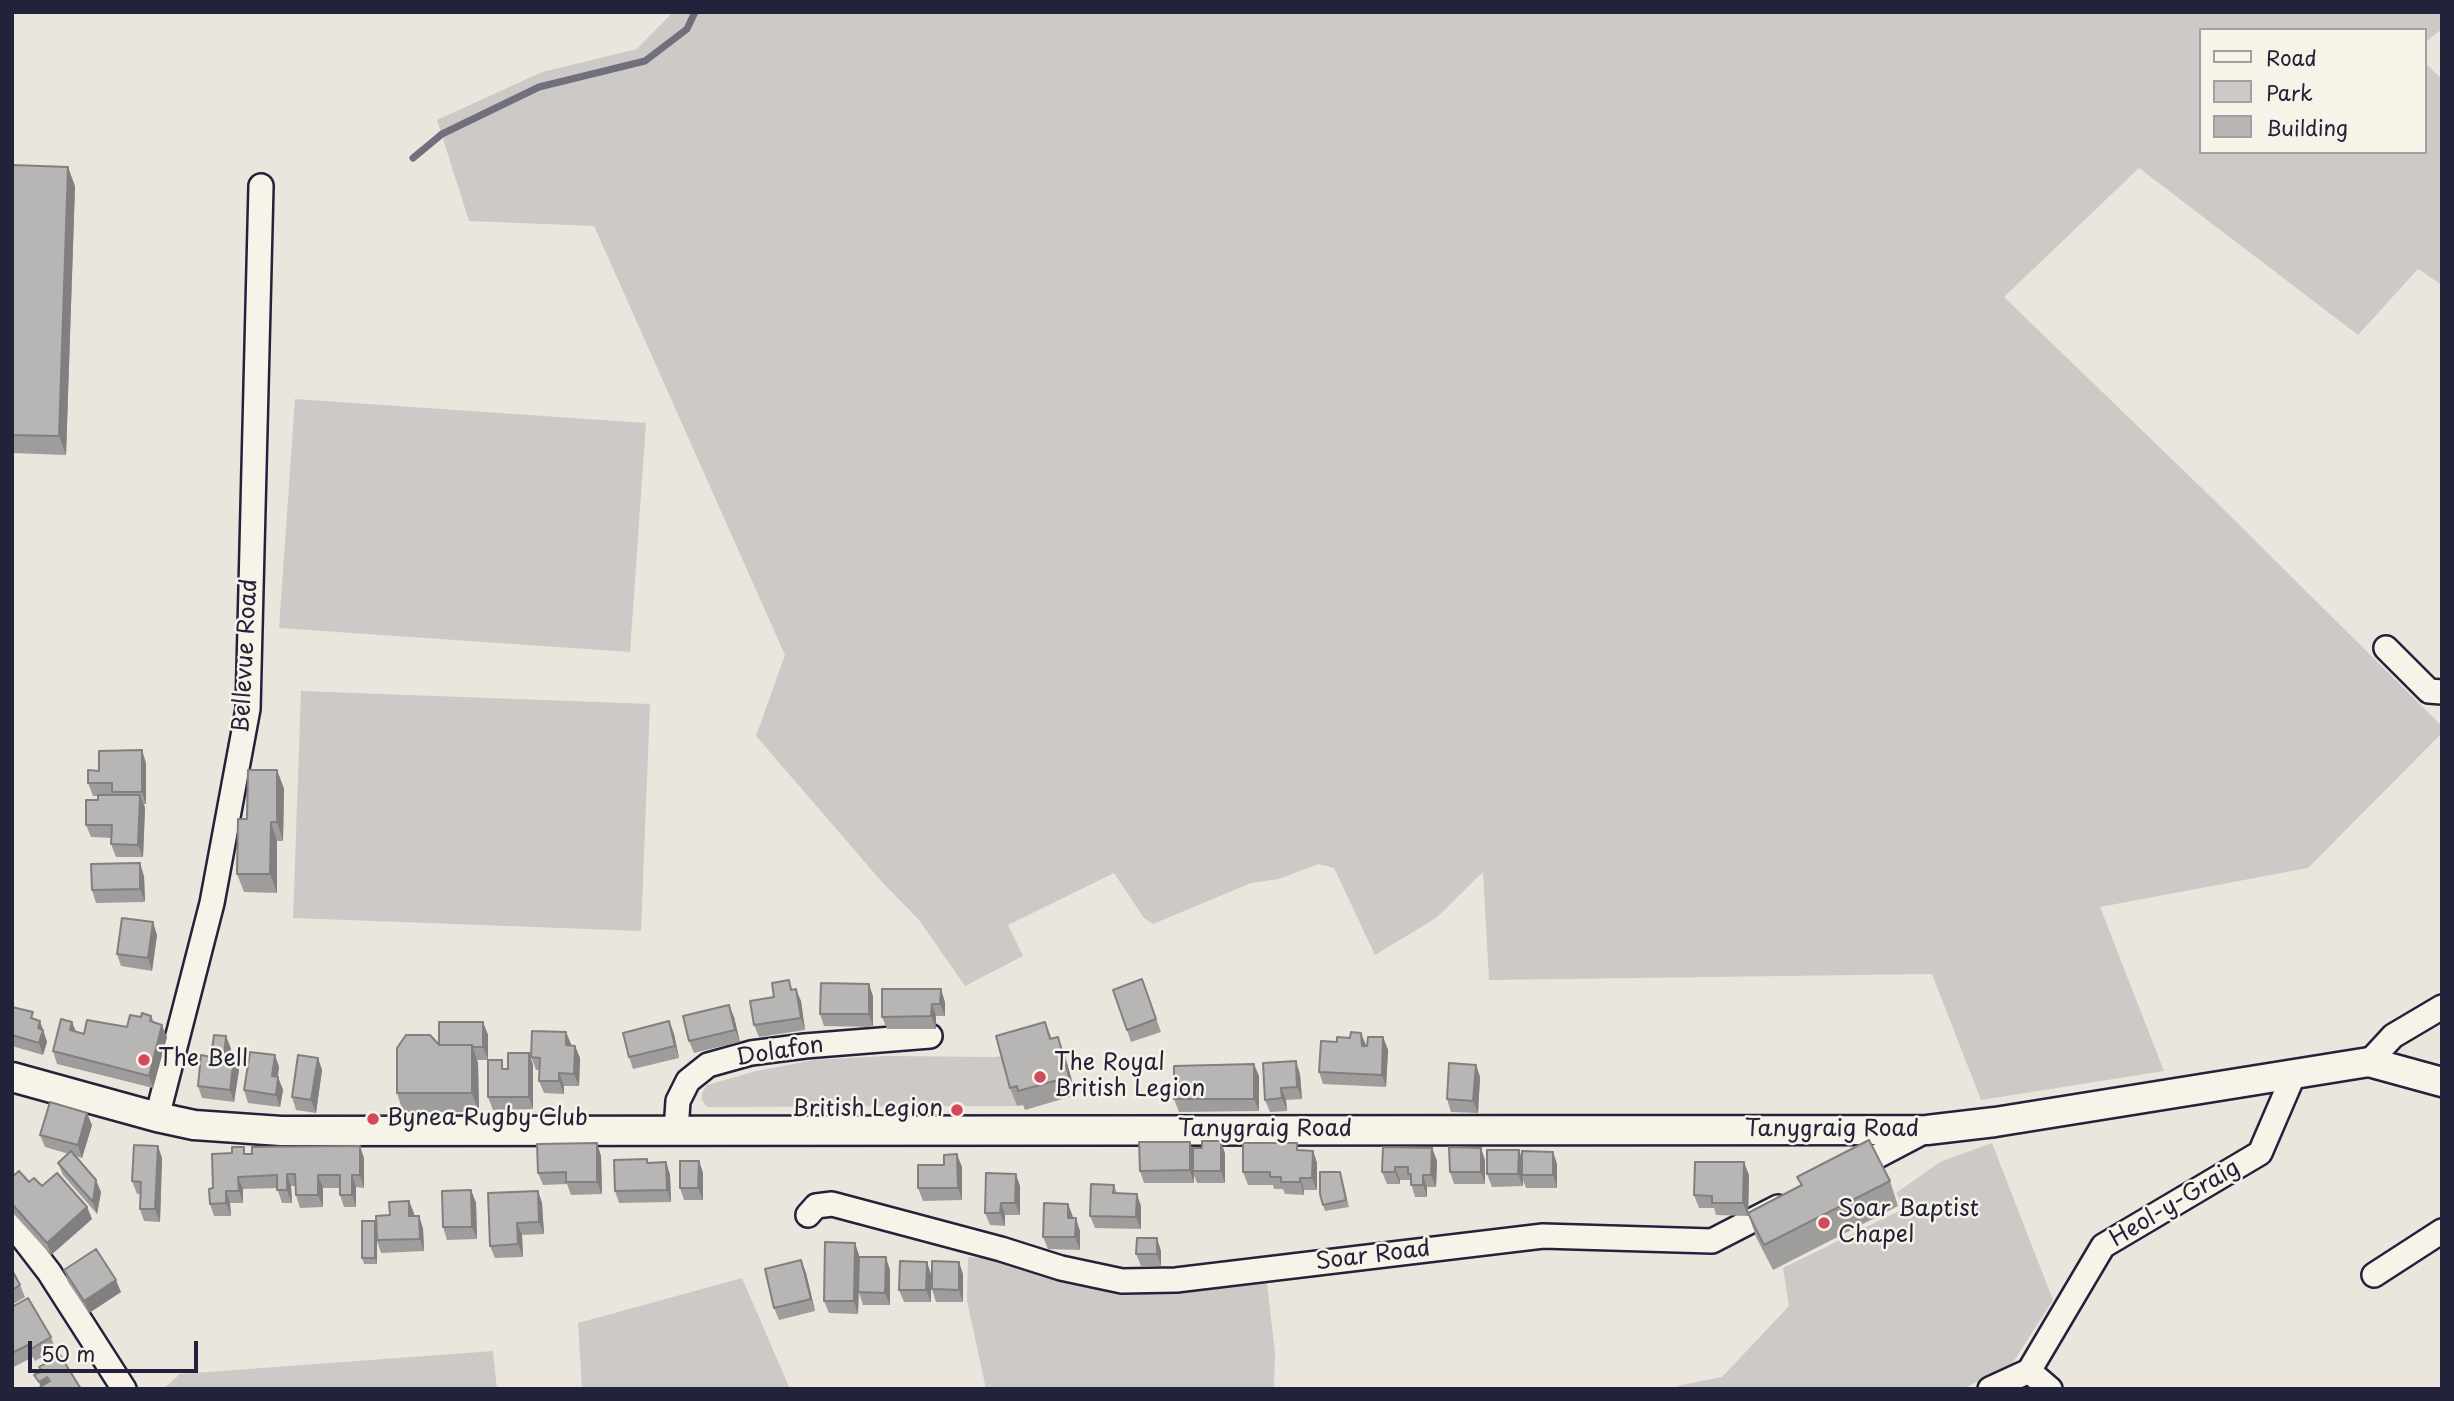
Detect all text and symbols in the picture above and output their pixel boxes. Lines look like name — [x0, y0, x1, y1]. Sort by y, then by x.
legend — [2198, 28, 2426, 154]
text: Road — [2266, 41, 2317, 73]
text: Park — [2266, 76, 2313, 108]
text: Building — [2266, 111, 2348, 143]
street label: Bellevue Road — [228, 578, 264, 734]
street label: Dolafon — [734, 1031, 826, 1073]
place label: The Bell — [158, 1046, 248, 1074]
place label: The Royal British Legion — [1054, 1050, 1205, 1104]
marker: The Bell — [136, 1052, 152, 1068]
marker: The Royal British Legion — [1032, 1069, 1048, 1085]
place label: British Legion — [792, 1096, 943, 1124]
marker: British Legion — [949, 1102, 965, 1118]
place label: Bynea Rugby Club — [387, 1105, 588, 1133]
marker: Bynea Rugby Club — [365, 1111, 381, 1127]
street label: Tanygraig Road — [1178, 1116, 1352, 1144]
street label: Tanygraig Road — [1745, 1116, 1919, 1144]
street label: Heol-y-Graig — [2105, 1154, 2245, 1254]
place label: Soar Baptist Chapel — [1838, 1196, 1979, 1250]
marker: Soar Baptist Chapel — [1816, 1215, 1832, 1231]
street label: Soar Road — [1314, 1235, 1432, 1277]
scale bar — [32, 1328, 201, 1372]
text: 50 m — [41, 1337, 95, 1369]

